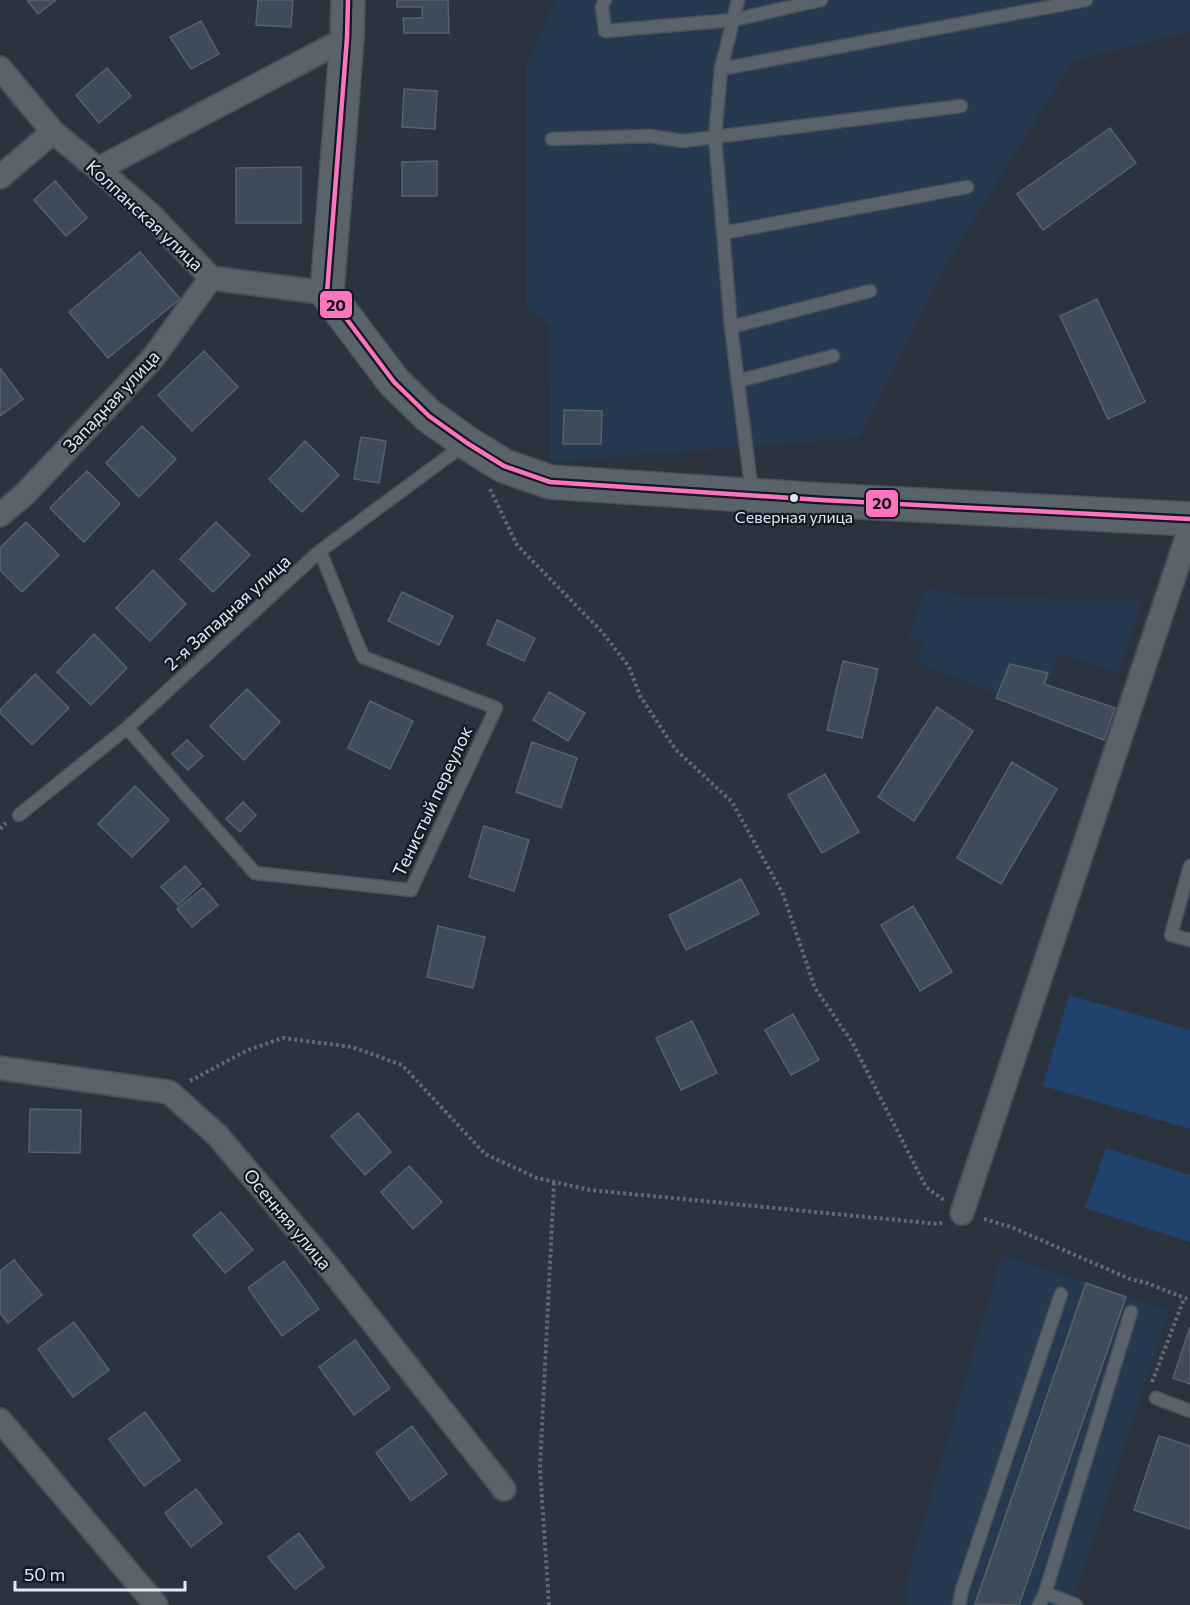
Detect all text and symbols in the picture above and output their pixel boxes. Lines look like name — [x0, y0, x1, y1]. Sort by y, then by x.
street label: Колпанская улица — [82, 155, 208, 275]
line badge: 20 — [319, 290, 353, 319]
text: 20 — [326, 295, 346, 314]
street label: Западная улица — [58, 345, 164, 457]
line badge: 20 — [865, 489, 899, 518]
marker: Северная улица — [788, 492, 800, 504]
text: 20 — [872, 493, 892, 512]
place label: Северная улица — [735, 507, 853, 526]
street label: 2-я Западная улица — [159, 550, 295, 674]
street label: Тенистый переулок — [387, 722, 477, 880]
street label: Осенняя улица — [239, 1164, 337, 1274]
scale bar — [15, 1554, 184, 1592]
text: 50 m — [24, 1563, 65, 1585]

